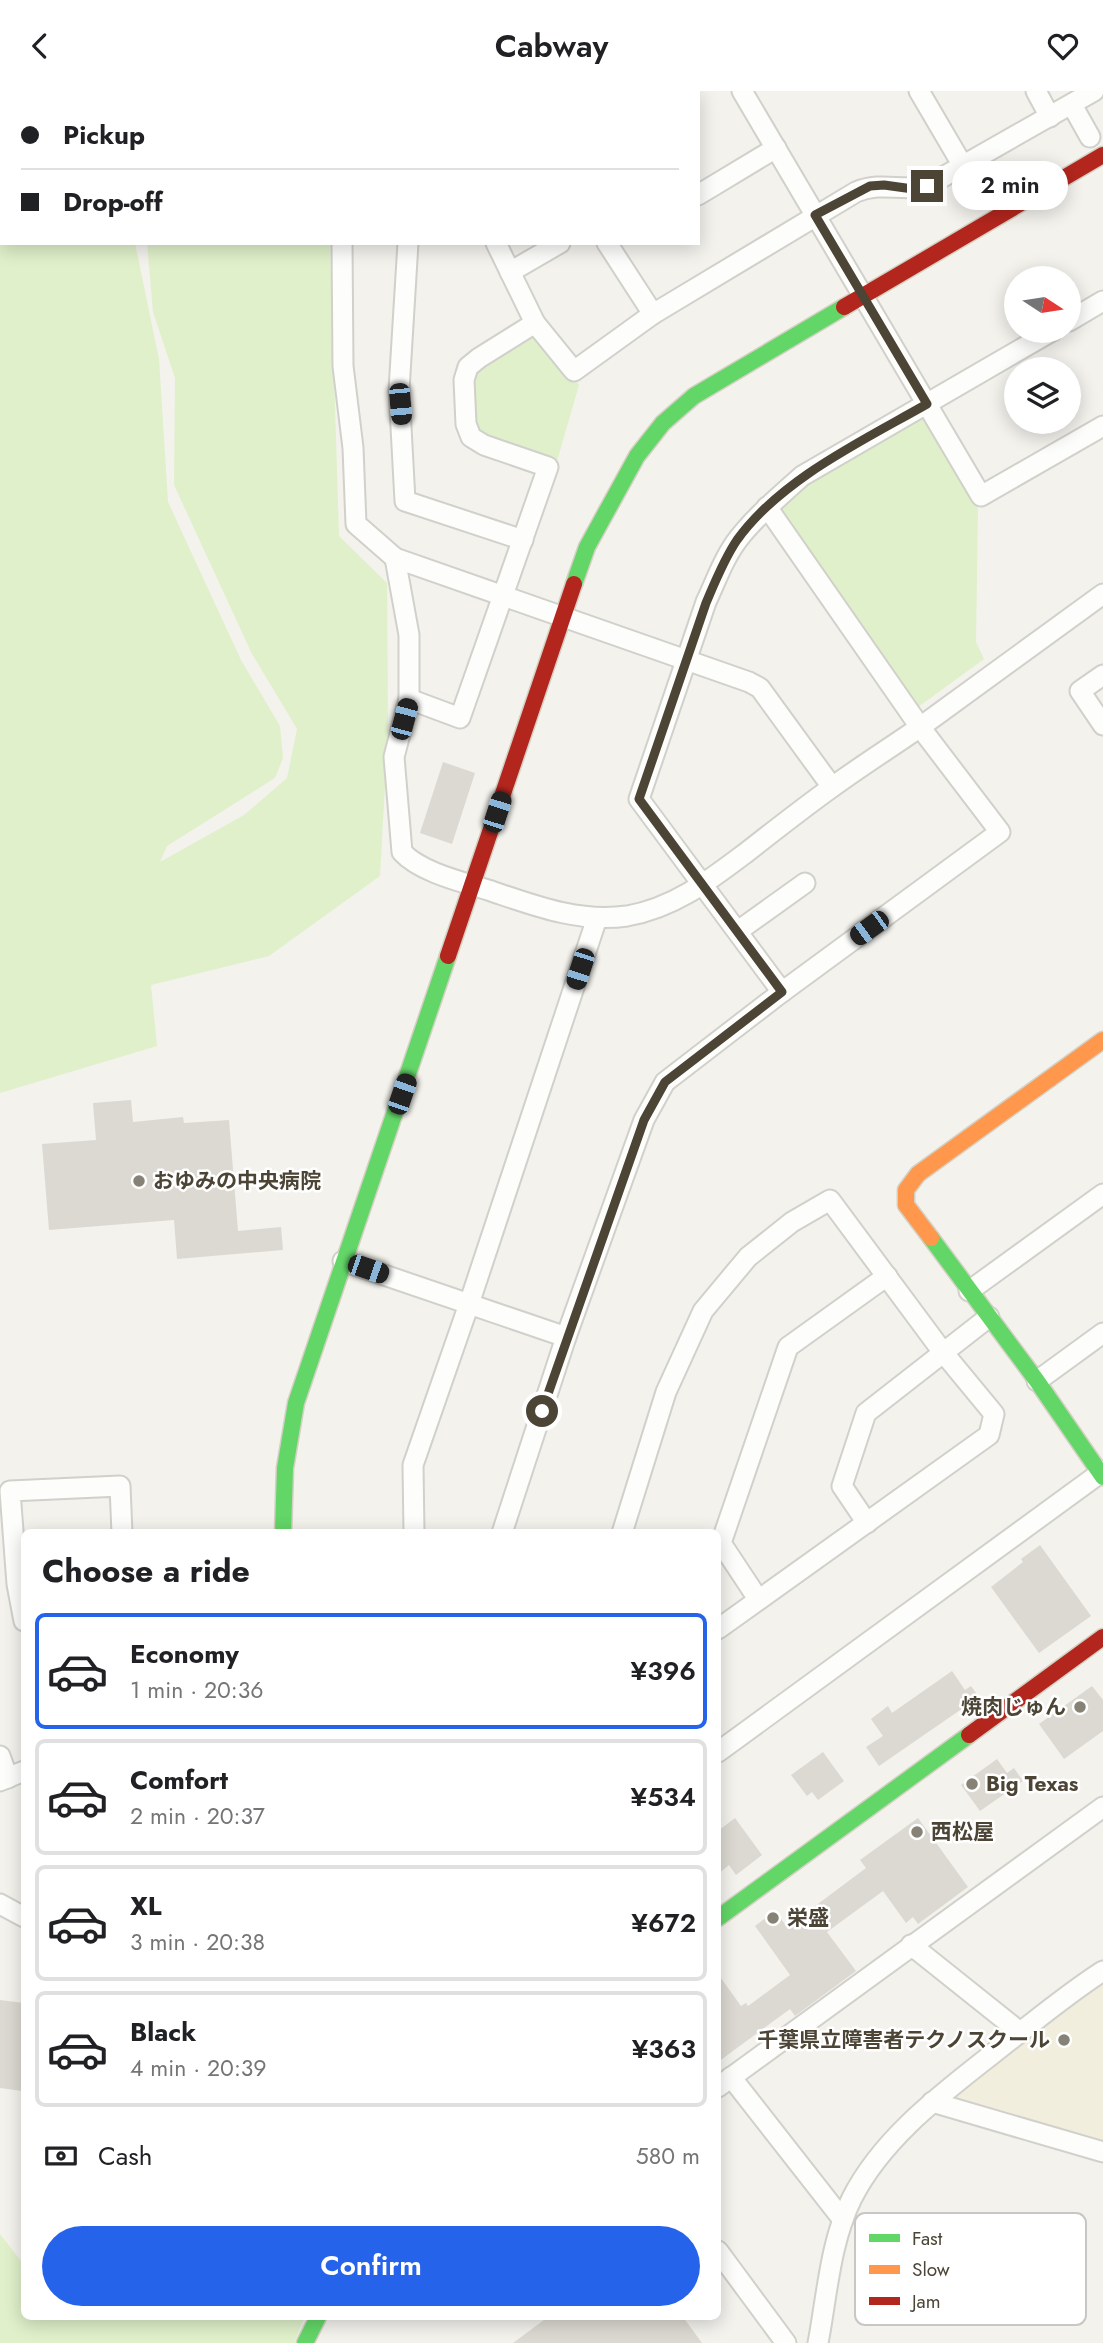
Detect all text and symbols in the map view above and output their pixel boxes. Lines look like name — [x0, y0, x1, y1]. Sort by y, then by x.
text: Cabway — [495, 23, 608, 69]
icon: back — [21, 27, 59, 65]
icon: heart — [1044, 27, 1082, 65]
text: Pickup — [63, 116, 145, 154]
callout: 2 min — [951, 161, 1067, 210]
text: 2 min — [980, 168, 1040, 202]
route end — [911, 170, 943, 202]
text: Drop-off — [63, 183, 163, 221]
north arrow — [1004, 266, 1082, 343]
map controls — [1004, 266, 1081, 434]
button: layers — [1004, 357, 1081, 434]
car — [388, 382, 413, 426]
car — [389, 696, 420, 742]
car — [481, 789, 514, 835]
car — [846, 907, 893, 949]
car — [564, 946, 597, 992]
car — [386, 1071, 419, 1117]
place label: おゆみの中央病院 — [153, 1166, 321, 1196]
marker: おゆみの中央病院 — [131, 1173, 147, 1189]
car — [345, 1252, 392, 1286]
route start — [526, 1395, 558, 1427]
text: Choose a ride — [42, 1548, 250, 1594]
text: Economy — [130, 1635, 239, 1673]
icon: car — [46, 1640, 109, 1703]
text: ¥396 — [631, 1652, 696, 1690]
text: 1 min · 20:36 — [130, 1673, 264, 1707]
place label: 焼肉じゅん — [961, 1692, 1066, 1722]
marker: 焼肉じゅん — [1072, 1699, 1088, 1715]
text: Comfort — [130, 1761, 228, 1799]
icon: car — [46, 1766, 109, 1829]
place label: Big Texas — [986, 1769, 1079, 1799]
marker: Big Texas — [964, 1776, 980, 1792]
text: ¥534 — [630, 1778, 696, 1816]
text: 2 min · 20:37 — [130, 1799, 265, 1833]
place label: 西松屋 — [931, 1817, 994, 1847]
marker: 西松屋 — [909, 1824, 925, 1840]
text: XL — [130, 1887, 162, 1925]
icon: car — [46, 1892, 109, 1955]
place label: 栄盛 — [787, 1903, 829, 1933]
text: ¥672 — [631, 1904, 696, 1942]
marker: 栄盛 — [765, 1910, 781, 1926]
text: 3 min · 20:38 — [130, 1925, 265, 1959]
text: Black — [130, 2013, 196, 2051]
icon: car — [46, 2018, 109, 2081]
place label: 千葉県立障害者テクノスクール — [757, 2025, 1050, 2055]
text: ¥363 — [632, 2030, 696, 2068]
marker: 千葉県立障害者テクノスクール — [1056, 2032, 1072, 2048]
text: 4 min · 20:39 — [130, 2051, 267, 2085]
icon: cash — [42, 2137, 80, 2175]
text: Cash — [98, 2137, 152, 2175]
text: 580 m — [636, 2139, 700, 2173]
legend — [855, 2213, 1086, 2325]
text: Fast — [912, 2225, 943, 2252]
button: Confirm — [42, 2226, 700, 2306]
text: Slow — [912, 2256, 950, 2283]
text: Jam — [909, 2288, 941, 2315]

